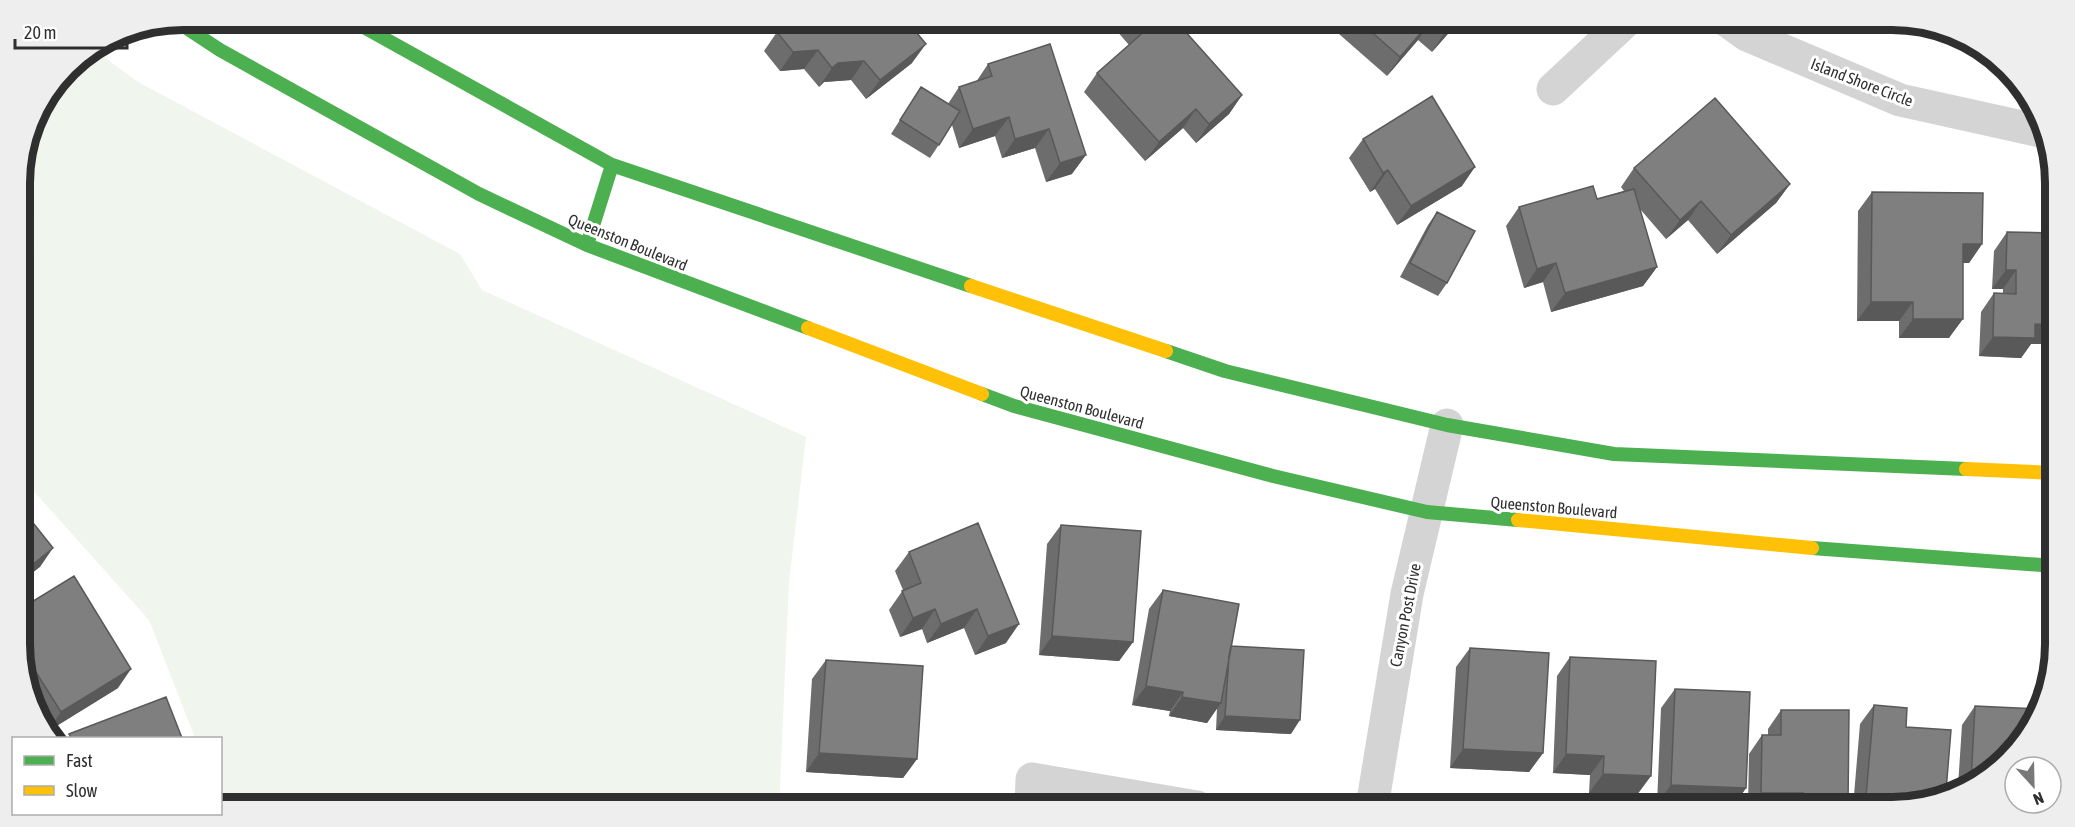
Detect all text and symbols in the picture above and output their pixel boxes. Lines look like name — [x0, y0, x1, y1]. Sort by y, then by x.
scale bar — [15, 12, 128, 50]
text: 20 m — [24, 22, 56, 43]
street label: Island Shore Circle — [1808, 54, 1916, 110]
street label: Queenston Boulevard — [566, 210, 690, 274]
street label: Queenston Boulevard — [1018, 382, 1146, 432]
street label: Queenston Boulevard — [1490, 492, 1618, 522]
street label: Canyon Post Drive — [1386, 562, 1425, 668]
legend — [12, 737, 222, 815]
text: Fast — [66, 750, 93, 771]
north arrow — [2003, 755, 2063, 815]
text: Slow — [66, 780, 97, 801]
text: N — [2031, 789, 2046, 809]

